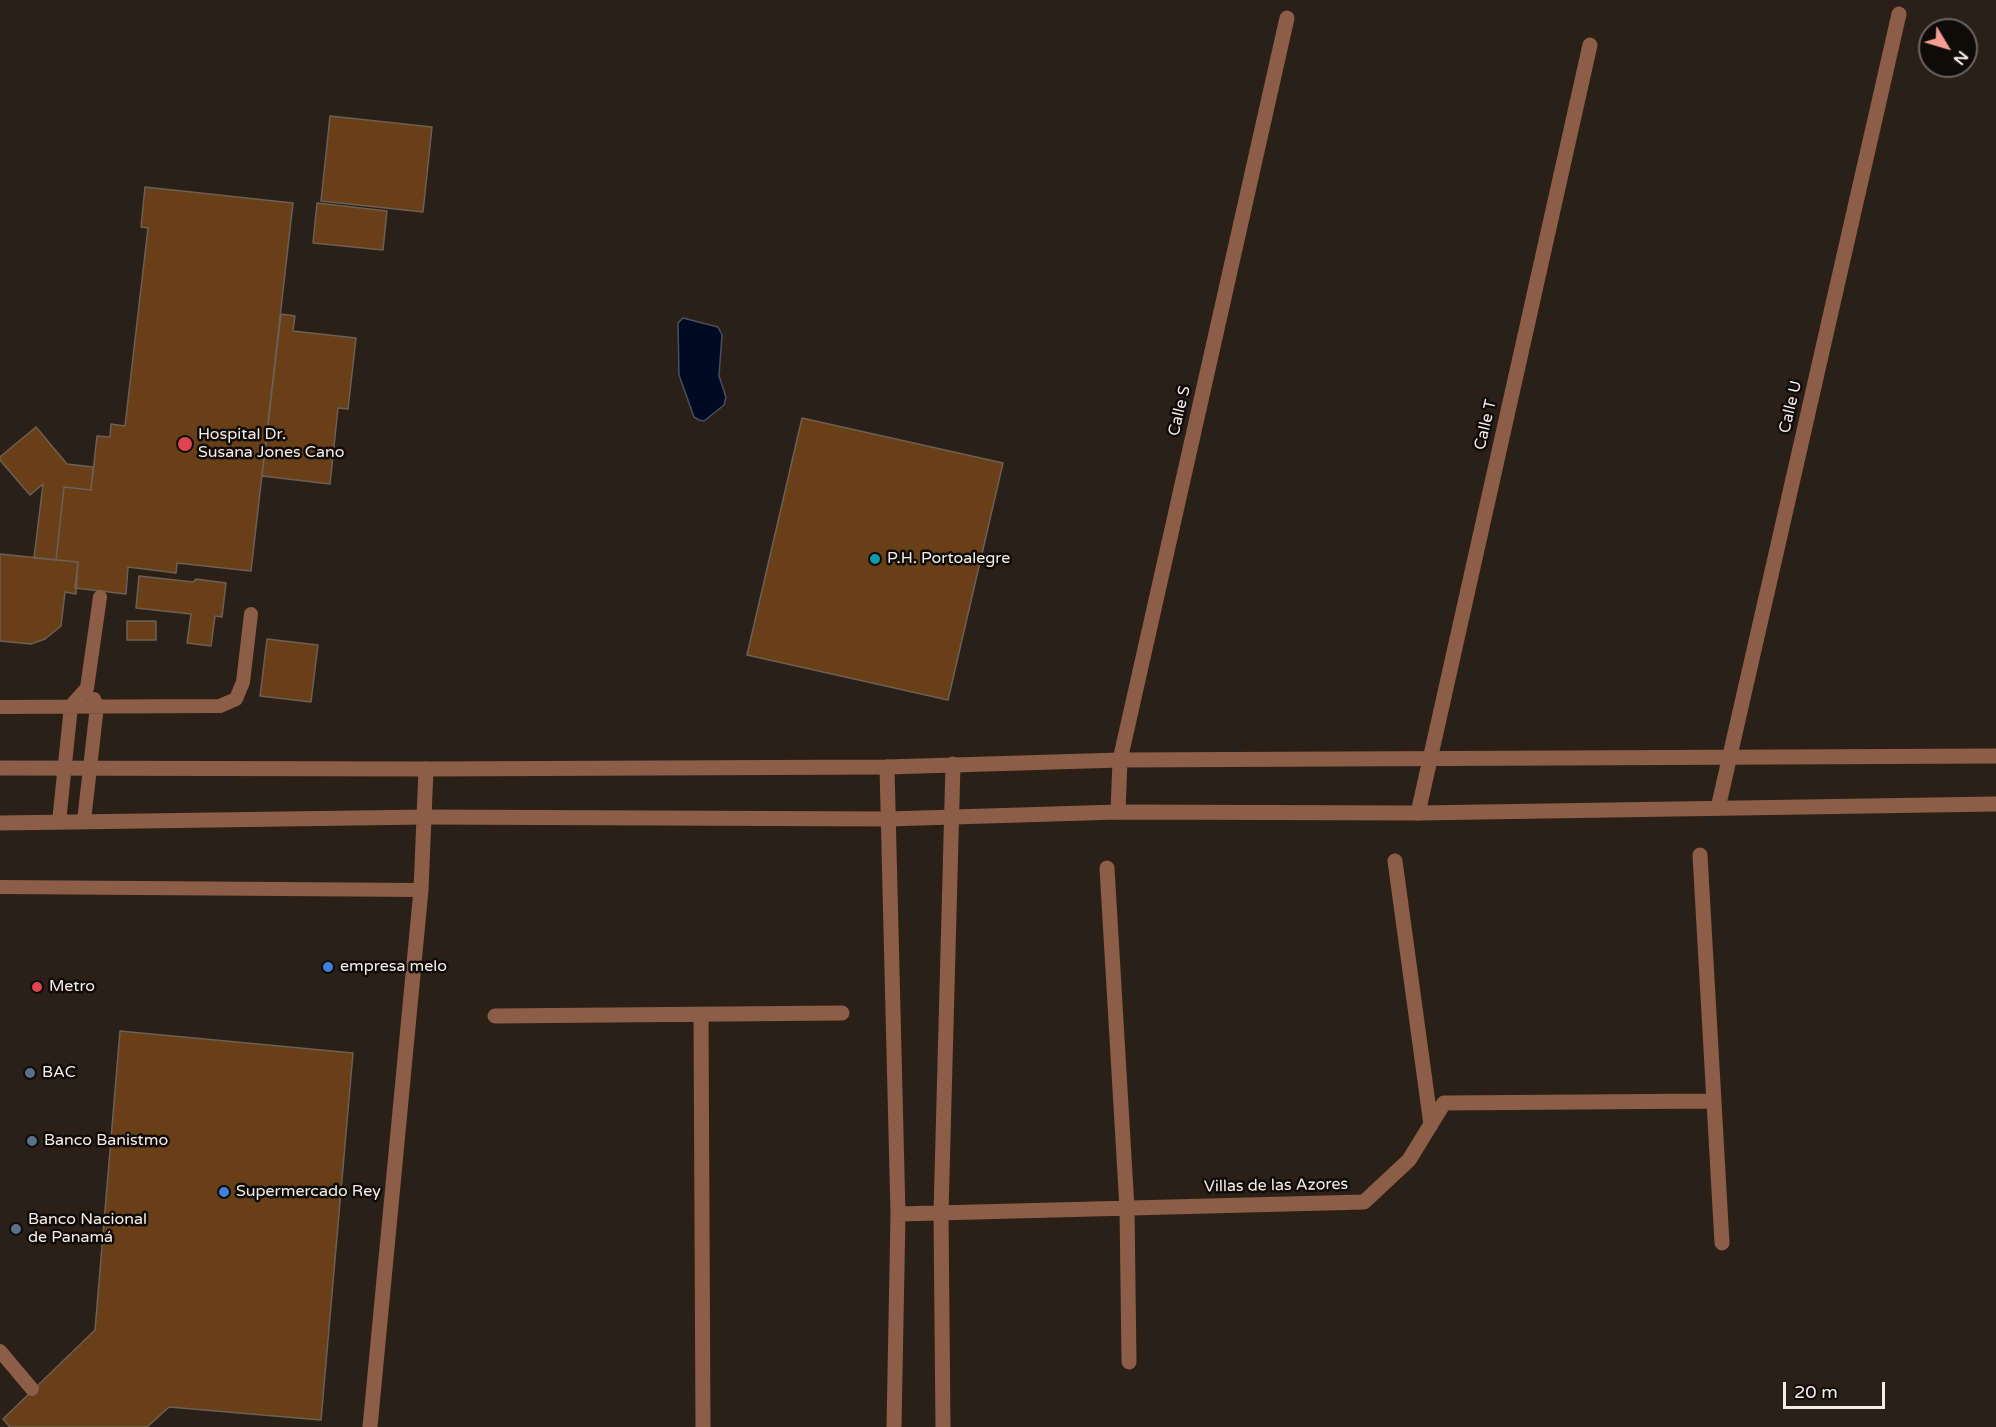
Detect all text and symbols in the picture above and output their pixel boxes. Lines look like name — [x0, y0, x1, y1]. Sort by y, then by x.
north arrow — [1918, 18, 1978, 78]
text: N — [1949, 47, 1972, 69]
street label: Calle U — [1776, 379, 1806, 435]
street label: Calle S — [1165, 384, 1195, 438]
street label: Calle T — [1471, 398, 1501, 452]
place label: Hospital Dr. Susana Jones Cano — [198, 425, 344, 463]
marker: Hospital Dr. Susana Jones Cano — [176, 435, 194, 453]
place label: P.H. Portoalegre — [887, 549, 1010, 569]
marker: P.H. Portoalegre — [868, 552, 882, 566]
place label: empresa melo — [340, 957, 447, 977]
marker: empresa melo — [321, 960, 335, 974]
place label: Metro — [49, 977, 95, 997]
marker: Metro — [30, 980, 44, 994]
place label: BAC — [42, 1063, 76, 1083]
marker: BAC — [23, 1066, 37, 1080]
place label: Banco Banistmo — [44, 1131, 168, 1151]
marker: Banco Banistmo — [25, 1134, 39, 1148]
street label: Villas de las Azores — [1204, 1175, 1348, 1197]
place label: Supermercado Rey — [236, 1182, 381, 1202]
marker: Supermercado Rey — [217, 1185, 231, 1199]
place label: Banco Nacional de Panamá — [28, 1210, 147, 1248]
marker: Banco Nacional de Panamá — [9, 1222, 23, 1236]
scale bar — [1786, 1370, 1888, 1408]
text: 20 m — [1794, 1381, 1838, 1403]

